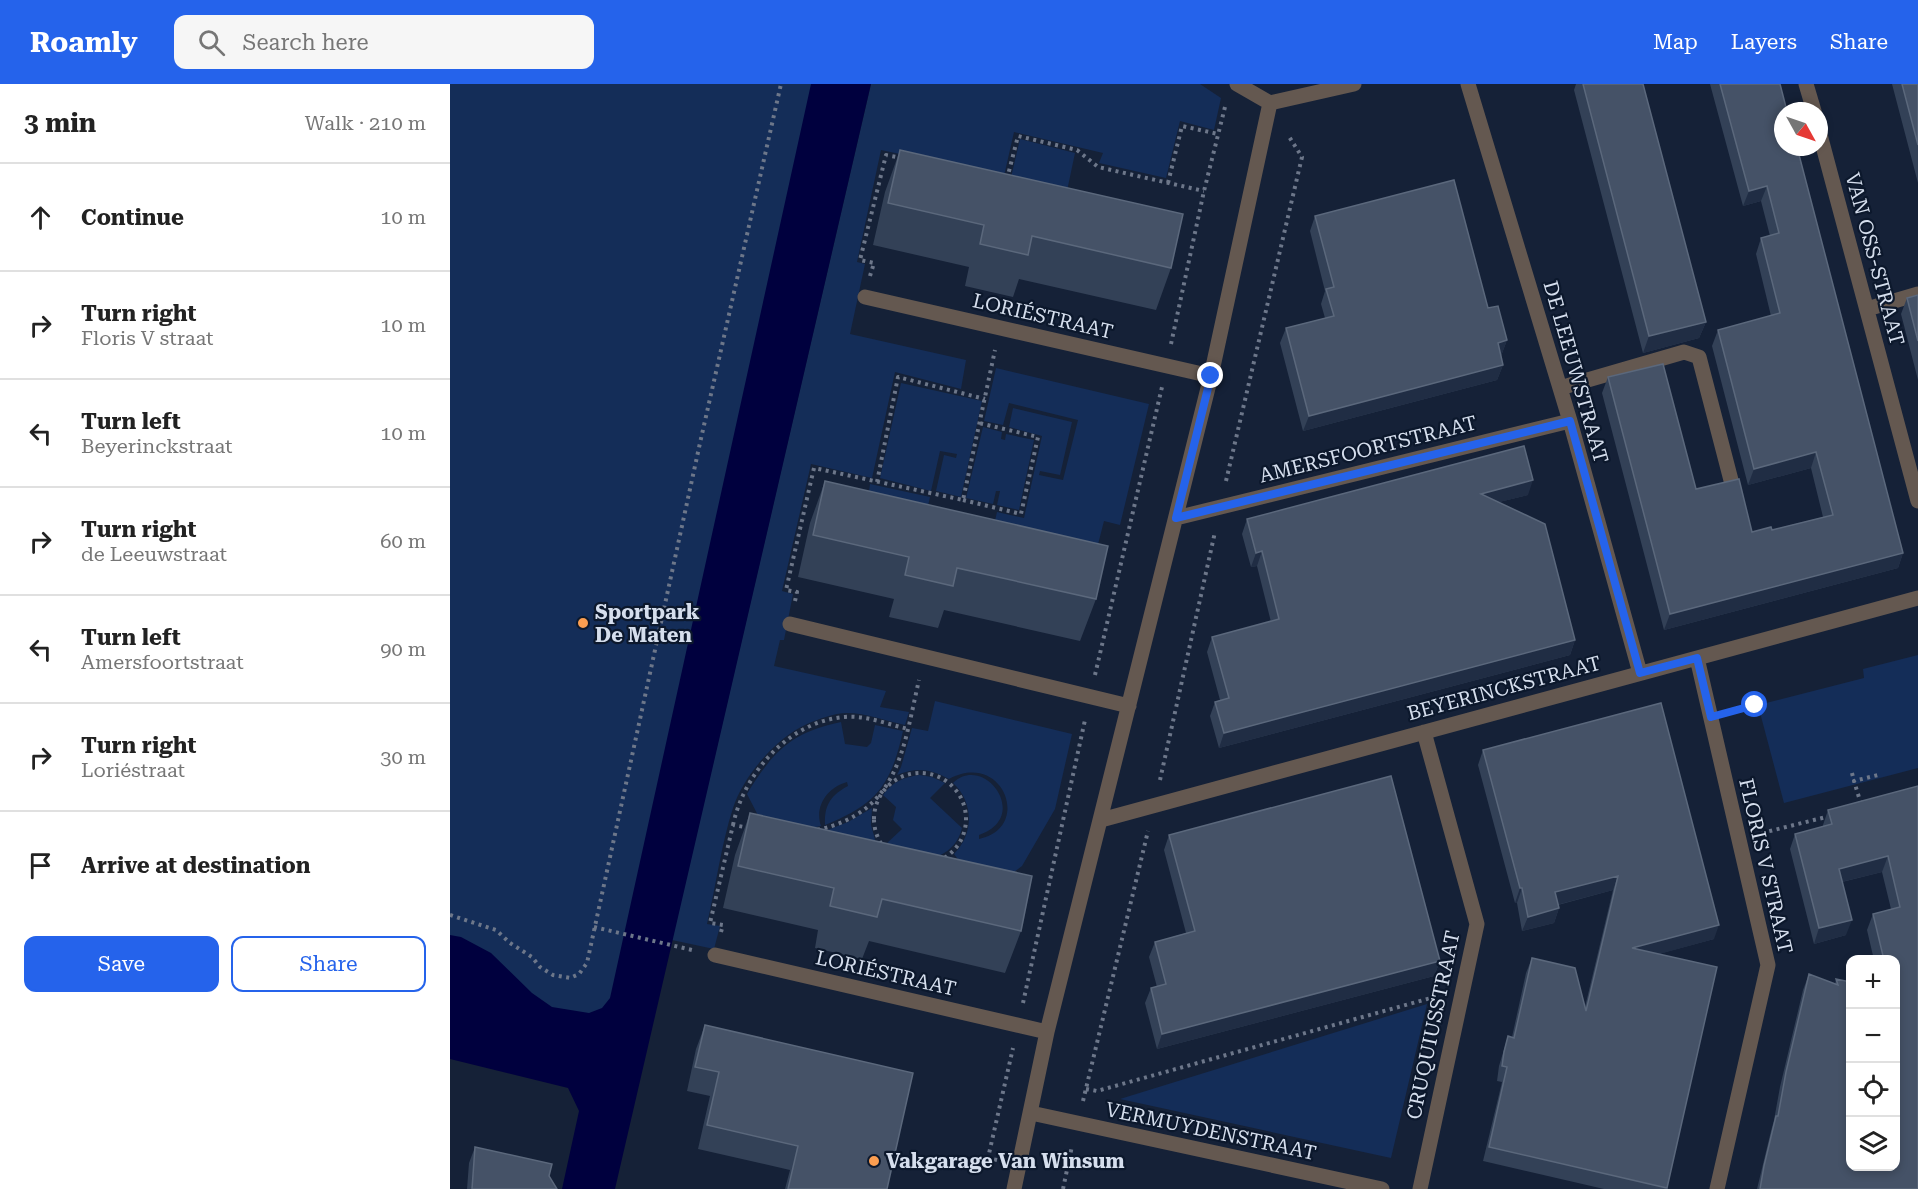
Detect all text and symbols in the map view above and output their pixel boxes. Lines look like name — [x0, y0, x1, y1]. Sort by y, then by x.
search box — [174, 15, 594, 69]
text: Roamly — [30, 26, 138, 59]
icon: search — [195, 26, 228, 59]
text: Search here — [243, 30, 369, 55]
text: Map — [1653, 30, 1698, 54]
text: Layers — [1731, 30, 1797, 54]
text: Share — [1830, 30, 1888, 54]
north arrow — [1774, 102, 1828, 156]
text: 3 min — [24, 108, 96, 138]
text: Walk · 210 m — [305, 111, 426, 135]
street label: VAN OSS-STRAAT — [1840, 170, 1910, 348]
icon: ahead — [24, 201, 57, 234]
text: Continue — [81, 205, 184, 230]
text: 10 m — [380, 205, 426, 229]
street label: DE LEEUWSTRAAT — [1538, 278, 1614, 466]
street label: LORIÉSTRAAT — [970, 288, 1116, 344]
text: Turn right — [81, 301, 196, 326]
icon: right — [24, 309, 57, 342]
text: 10 m — [380, 313, 426, 337]
text: Floris V straat — [81, 326, 213, 350]
route end — [1197, 362, 1223, 388]
text: Turn left — [81, 409, 181, 434]
street label: AMERSFOORTSTRAAT — [1257, 410, 1479, 488]
icon: left — [24, 417, 57, 450]
text: 10 m — [380, 421, 426, 445]
text: Beyerinckstraat — [81, 434, 233, 458]
text: Turn right — [81, 517, 196, 542]
icon: right — [24, 525, 57, 558]
text: 60 m — [380, 529, 426, 553]
text: de Leeuwstraat — [81, 542, 227, 566]
place label: Sportpark De Maten — [595, 600, 700, 647]
marker: Sportpark De Maten — [576, 616, 590, 630]
text: Turn left — [81, 625, 181, 650]
icon: left — [24, 633, 57, 666]
text: 90 m — [380, 637, 426, 661]
text: Amersfoortstraat — [81, 650, 244, 674]
street label: BEYERINCKSTRAAT — [1404, 651, 1604, 725]
route start — [1741, 691, 1767, 717]
text: Turn right — [81, 733, 196, 758]
icon: right — [24, 741, 57, 774]
text: 30 m — [380, 745, 426, 769]
text: Loriéstraat — [81, 758, 185, 782]
street label: FLORIS V STRAAT — [1734, 776, 1798, 956]
icon: arrive — [24, 849, 57, 882]
text: Arrive at destination — [81, 853, 310, 878]
street label: CRUQUIUSSTRAAT — [1401, 929, 1465, 1121]
button: Save — [24, 936, 219, 992]
button: Share — [231, 936, 426, 992]
street label: LORIÉSTRAAT — [813, 945, 959, 1001]
map controls — [1846, 955, 1900, 1171]
button: + — [1846, 955, 1900, 1009]
button: − — [1846, 1009, 1900, 1063]
button: locate — [1846, 1063, 1900, 1117]
street label: VERMUYDENSTRAAT — [1104, 1097, 1318, 1165]
button: layers — [1846, 1117, 1900, 1171]
place label: Vakgarage Van Winsum — [886, 1149, 1125, 1173]
marker: Vakgarage Van Winsum — [867, 1154, 881, 1168]

